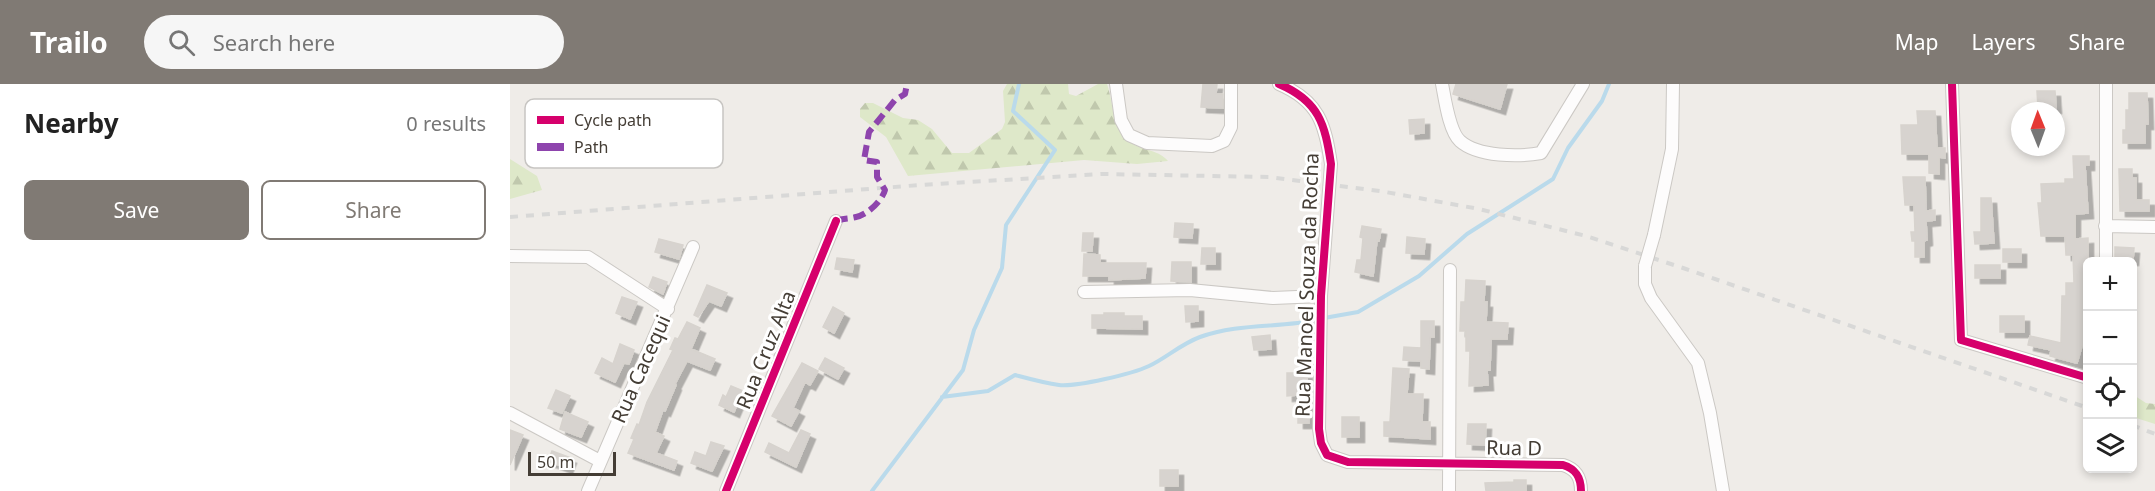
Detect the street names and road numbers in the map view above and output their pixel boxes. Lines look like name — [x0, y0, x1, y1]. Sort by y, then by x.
street label: Rua Manoel Souza da Rocha — [1288, 152, 1325, 418]
street label: Rua Cruz Alta — [730, 287, 802, 413]
street label: Rua Cacequi — [605, 310, 676, 427]
street label: Rua D — [1486, 434, 1542, 461]

